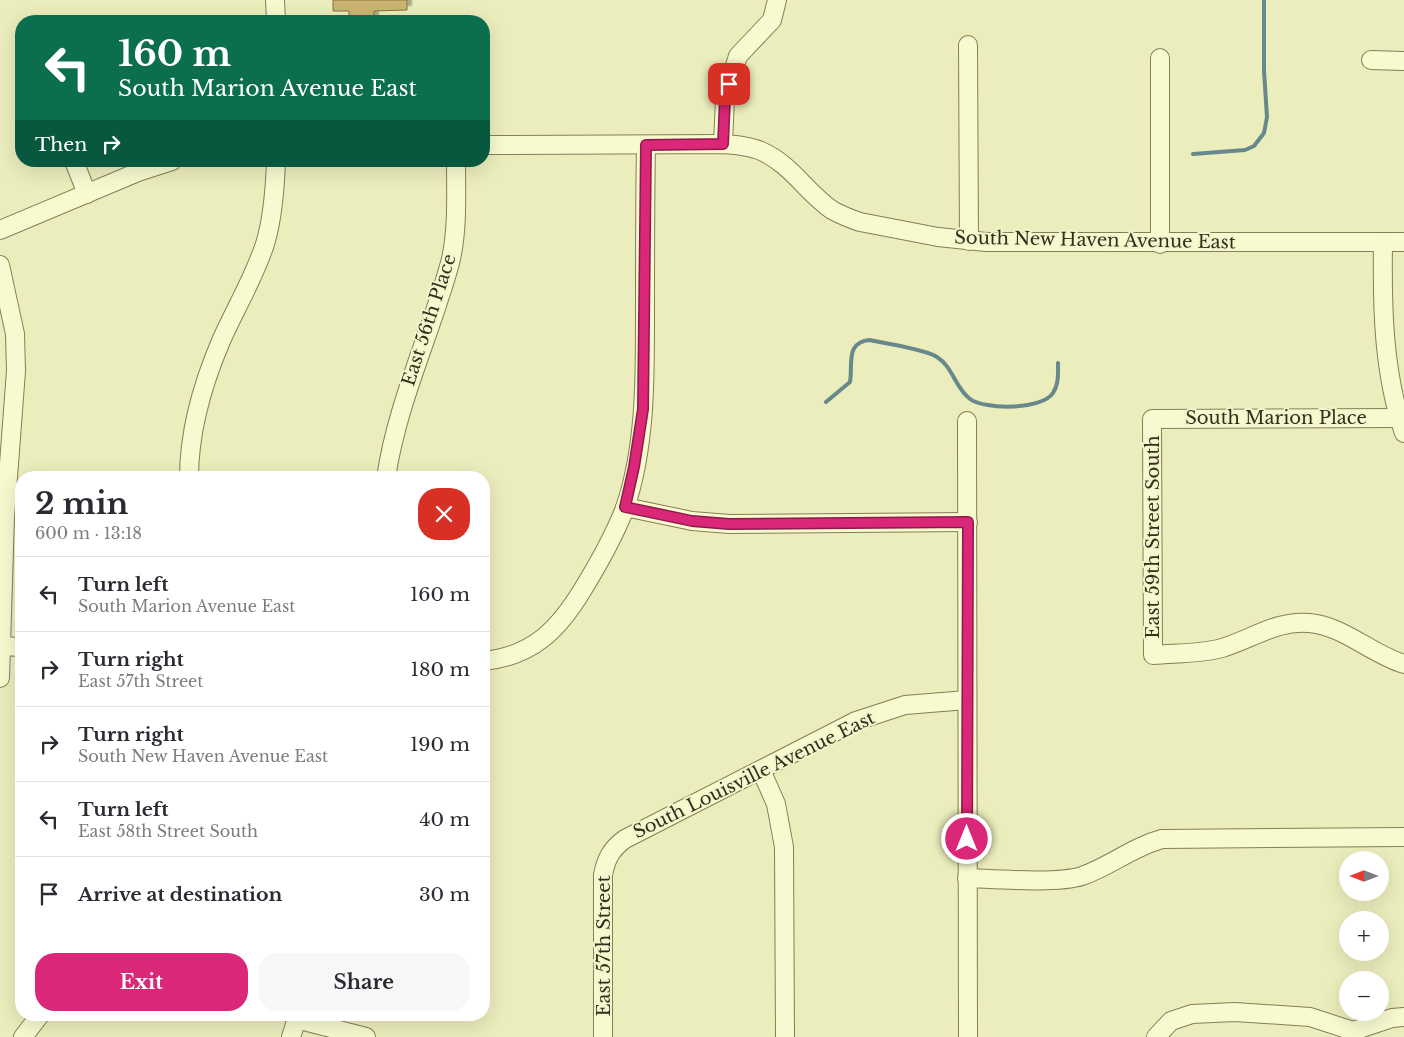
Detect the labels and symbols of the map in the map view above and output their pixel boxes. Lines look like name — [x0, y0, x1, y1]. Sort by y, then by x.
pin — [708, 63, 750, 105]
street label: South New Haven Avenue East — [954, 227, 1236, 253]
street label: East 56th Place — [397, 251, 461, 389]
street label: South Marion Place — [1185, 407, 1367, 429]
street label: East 59th Street South — [1142, 435, 1164, 639]
street label: South Louisville Avenue East — [630, 707, 879, 843]
position arrow — [940, 812, 992, 864]
north arrow — [1339, 851, 1389, 901]
street label: East 57th Street — [593, 875, 615, 1016]

